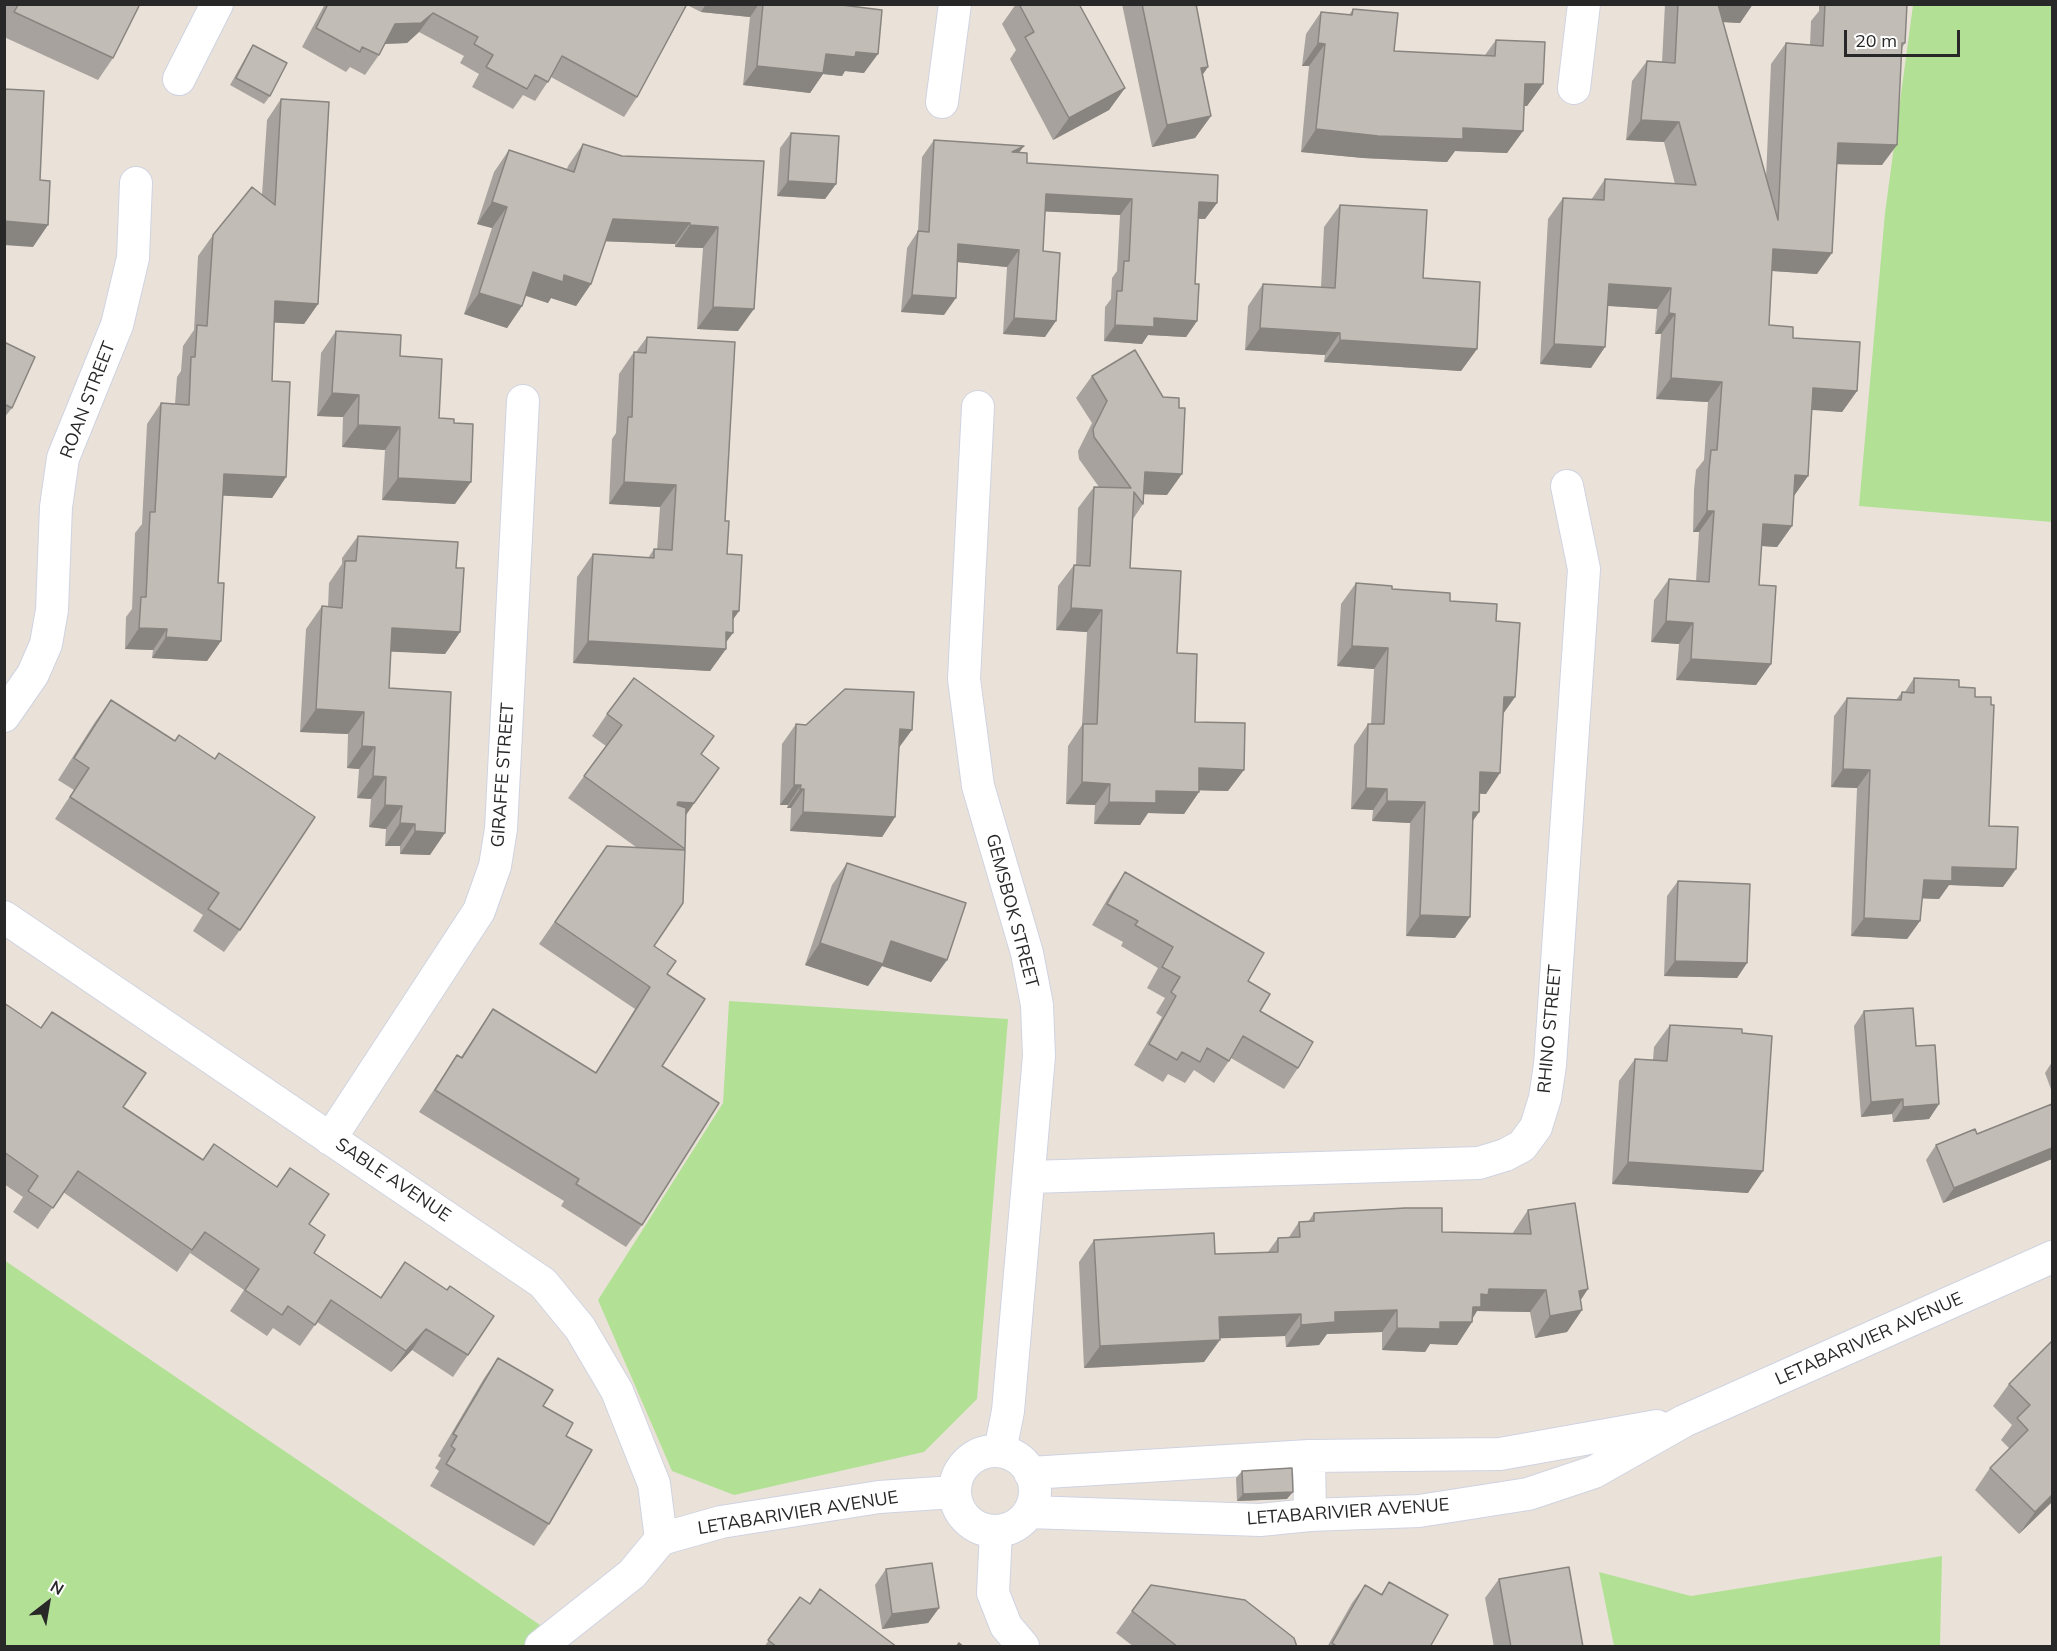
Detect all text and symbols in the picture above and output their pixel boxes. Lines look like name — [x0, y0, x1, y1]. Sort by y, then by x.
scale bar — [1847, 18, 1962, 56]
text: 20 m — [1855, 29, 1897, 52]
street label: ROAN STREET — [56, 338, 120, 462]
street label: GIRAFFE STREET — [487, 702, 519, 848]
street label: GEMSBOK STREET — [981, 832, 1043, 990]
street label: RHINO STREET — [1534, 964, 1566, 1094]
street label: SABLE AVENUE — [331, 1133, 455, 1227]
street label: LETABARIVIER AVENUE — [1772, 1288, 1966, 1390]
street label: LETABARIVIER AVENUE — [696, 1486, 900, 1540]
street label: LETABARIVIER AVENUE — [1246, 1494, 1450, 1530]
north arrow — [18, 1573, 78, 1633]
text: N — [47, 1576, 68, 1599]

